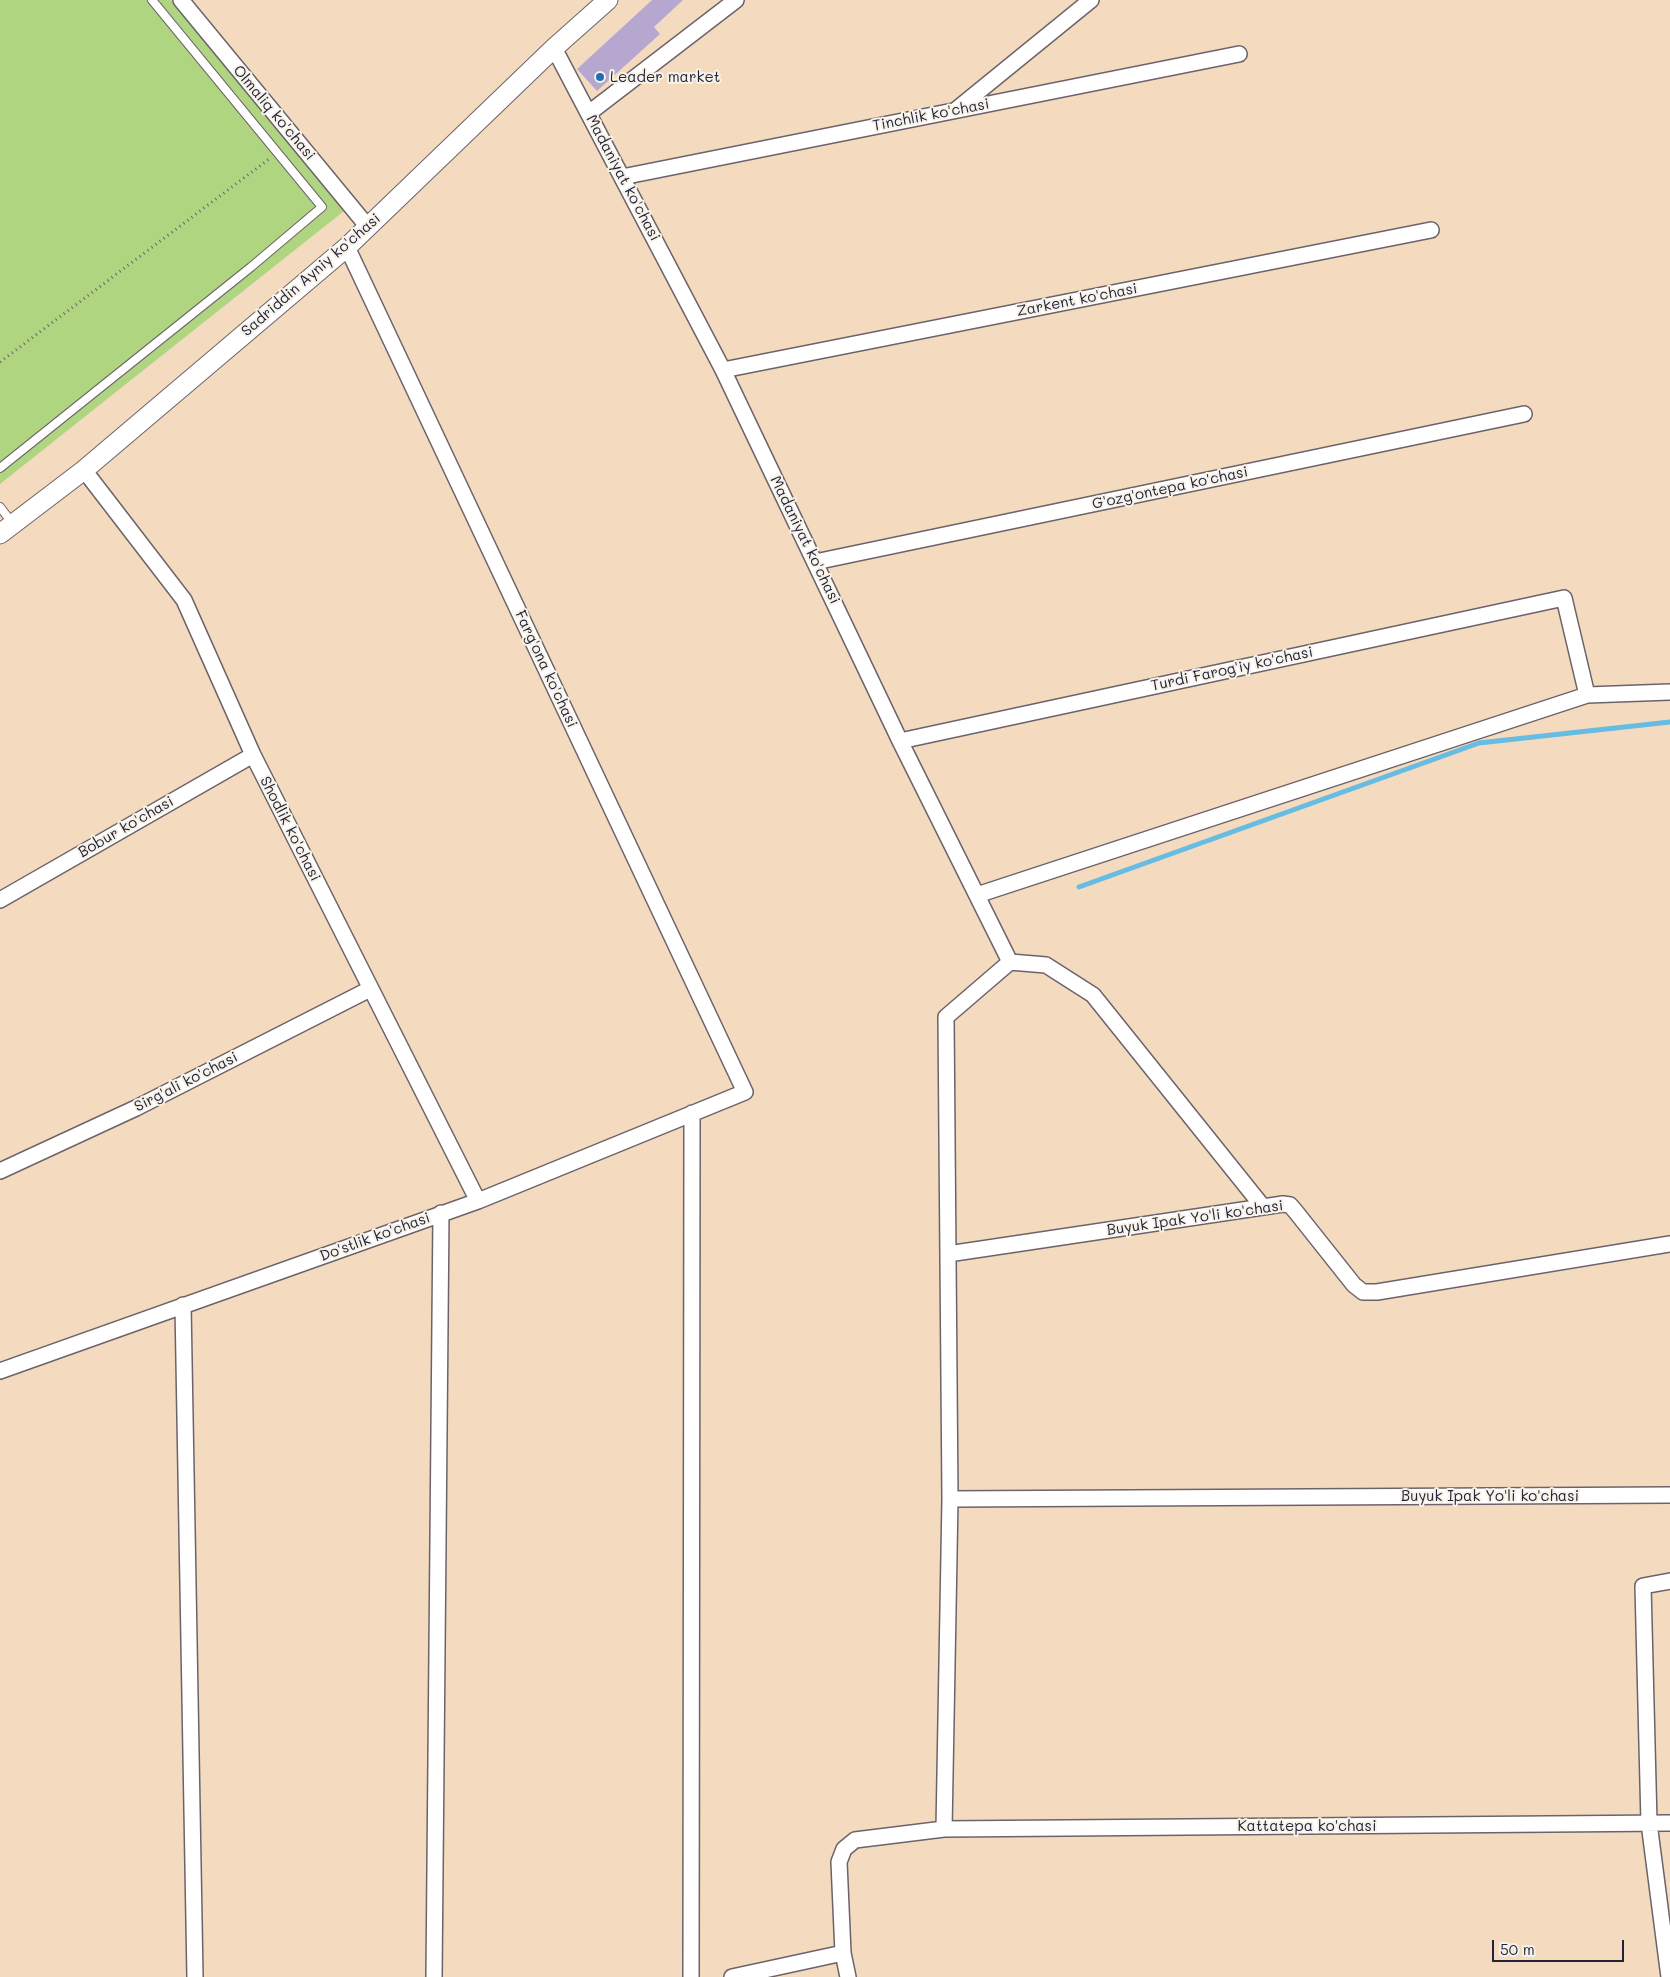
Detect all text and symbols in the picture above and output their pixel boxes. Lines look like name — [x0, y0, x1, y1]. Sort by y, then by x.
street label: Olmaliq ko'chasi — [229, 62, 319, 164]
place label: Leader market — [610, 68, 720, 86]
marker: Leader market — [594, 71, 606, 83]
street label: Tinchlik ko'chasi — [871, 95, 991, 135]
street label: Madaniyat ko'chasi — [582, 112, 664, 244]
street label: Sadriddin Ayniy ko'chasi — [238, 210, 384, 340]
street label: Zarkent ko'chasi — [1015, 279, 1139, 321]
street label: G'ozg'ontepa ko'chasi — [1090, 463, 1250, 513]
street label: Madaniyat ko'chasi — [766, 473, 844, 607]
street label: Farg'ona ko'chasi — [511, 608, 581, 730]
street label: Turdi Farog'iy ko'chasi — [1149, 643, 1315, 695]
street label: Shodlik ko'chasi — [256, 774, 324, 884]
street label: Bobur ko'chasi — [75, 792, 177, 862]
street label: Sirg'ali ko'chasi — [131, 1048, 241, 1116]
street label: Buyuk Ipak Yo'li ko'chasi — [1106, 1197, 1284, 1239]
street label: Do'stlik ko'chasi — [317, 1209, 433, 1265]
street label: Buyuk Ipak Yo'li ko'chasi — [1401, 1487, 1579, 1505]
street label: Kattatepa ko'chasi — [1238, 1817, 1376, 1835]
scale bar — [1495, 1930, 1628, 1962]
text: 50 m — [1500, 1939, 1535, 1959]

